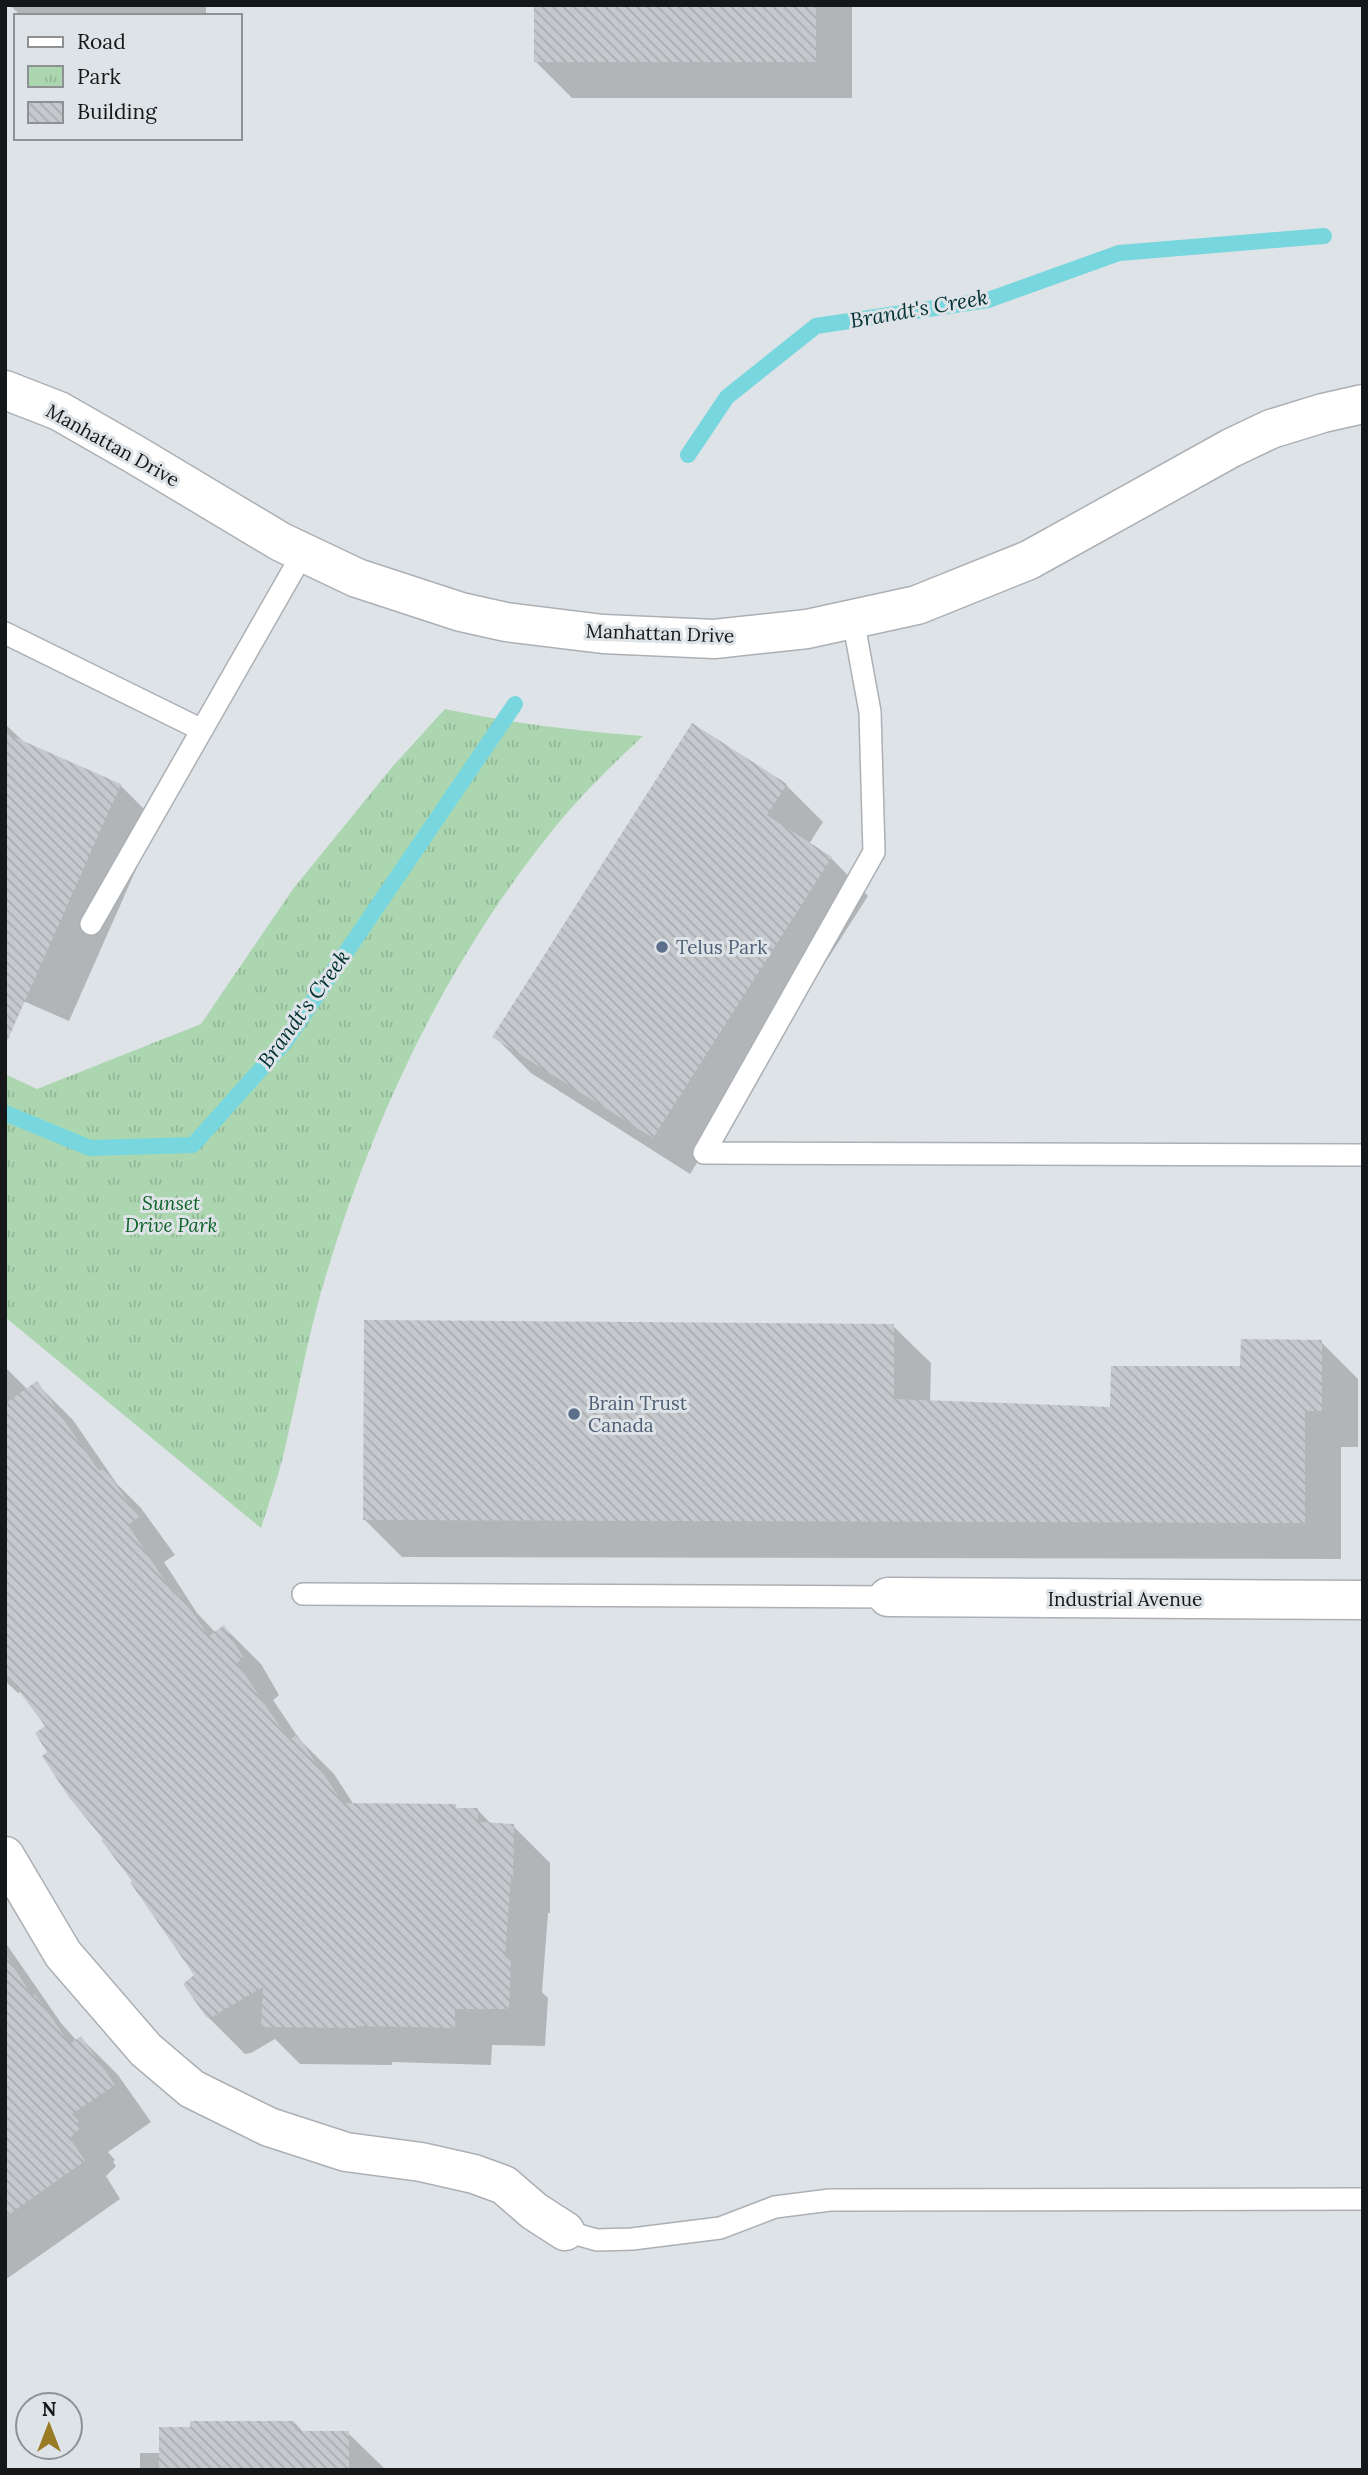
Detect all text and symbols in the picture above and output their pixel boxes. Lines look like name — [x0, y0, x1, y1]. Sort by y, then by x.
legend — [14, 14, 242, 140]
text: Road — [77, 28, 126, 55]
text: Park — [77, 63, 121, 90]
text: Building — [77, 98, 157, 125]
water label: Brandt's Creek — [848, 283, 990, 334]
street label: Manhattan Drive — [42, 398, 184, 492]
street label: Manhattan Drive — [585, 618, 735, 648]
place label: Telus Park — [676, 935, 768, 959]
marker: Telus Park — [654, 939, 670, 955]
water label: Brandt's Creek — [252, 944, 356, 1073]
park label: Sunset Drive Park — [125, 1191, 217, 1237]
place label: Brain Trust Canada — [588, 1391, 688, 1437]
marker: Brain Trust Canada — [566, 1406, 582, 1422]
street label: Industrial Avenue — [1048, 1587, 1202, 1611]
north arrow — [14, 2391, 84, 2461]
text: N — [42, 2397, 57, 2421]

